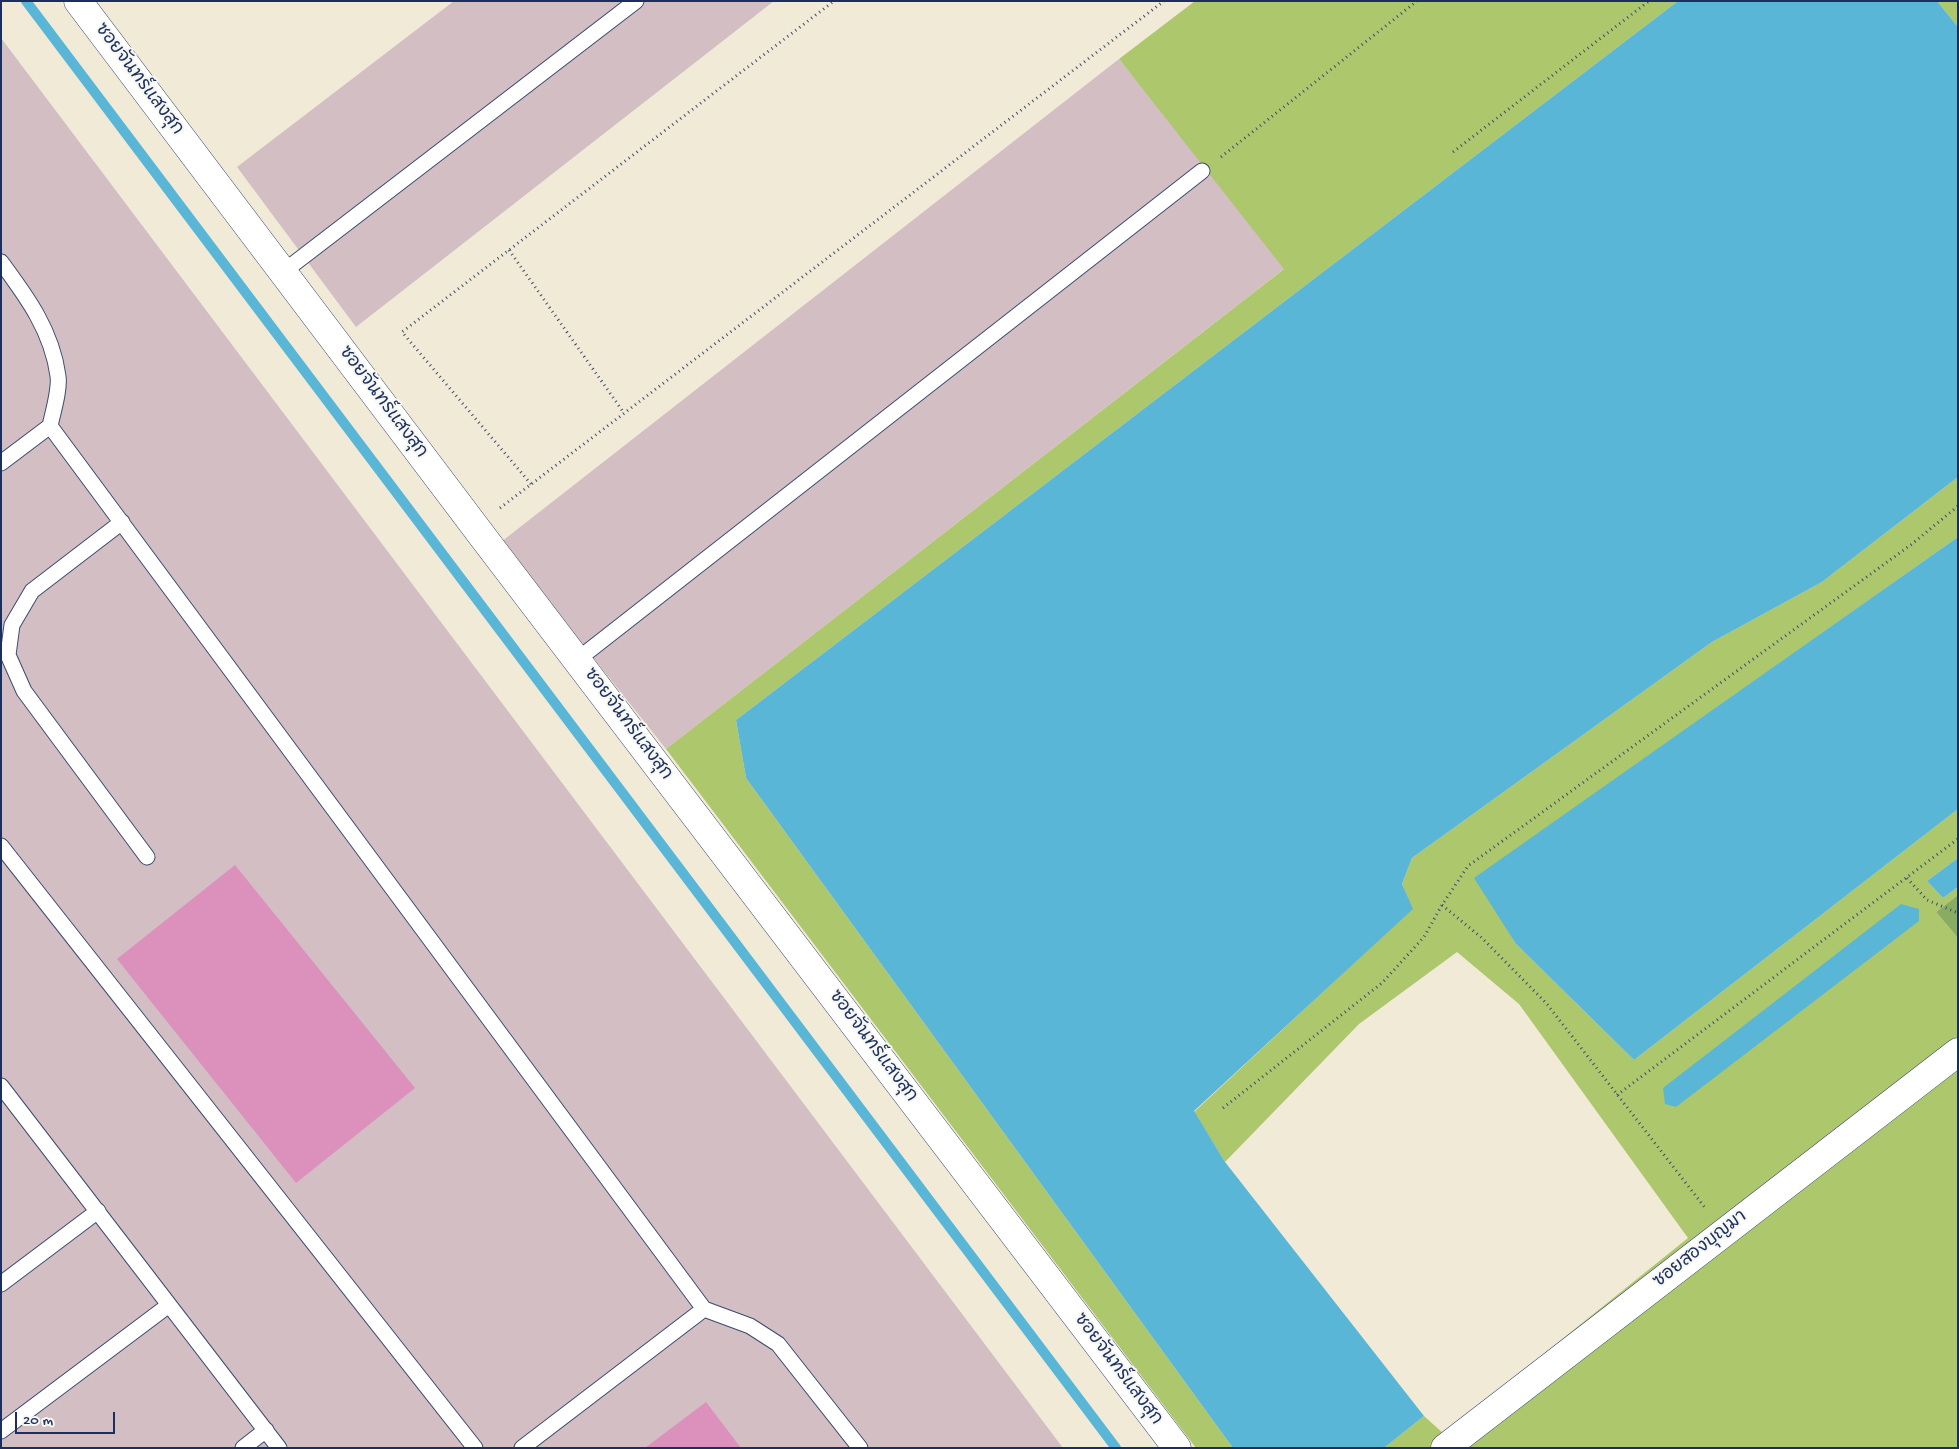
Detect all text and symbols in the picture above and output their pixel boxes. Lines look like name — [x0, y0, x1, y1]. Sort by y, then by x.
street label: ซอยจันทร์แสงสุก — [89, 20, 187, 140]
street label: ซอยจันทร์แสงสุก — [333, 343, 431, 463]
street label: ซอยจันทร์แสงสุก — [578, 665, 676, 785]
street label: ซอยจันทร์แสงสุก — [823, 987, 921, 1107]
street label: ซอยสองบุญมา — [1650, 1207, 1752, 1293]
street label: ซอยจันทร์แสงสุก — [1068, 1310, 1166, 1430]
scale bar — [18, 1402, 118, 1434]
text: 20 m — [23, 1412, 53, 1430]

